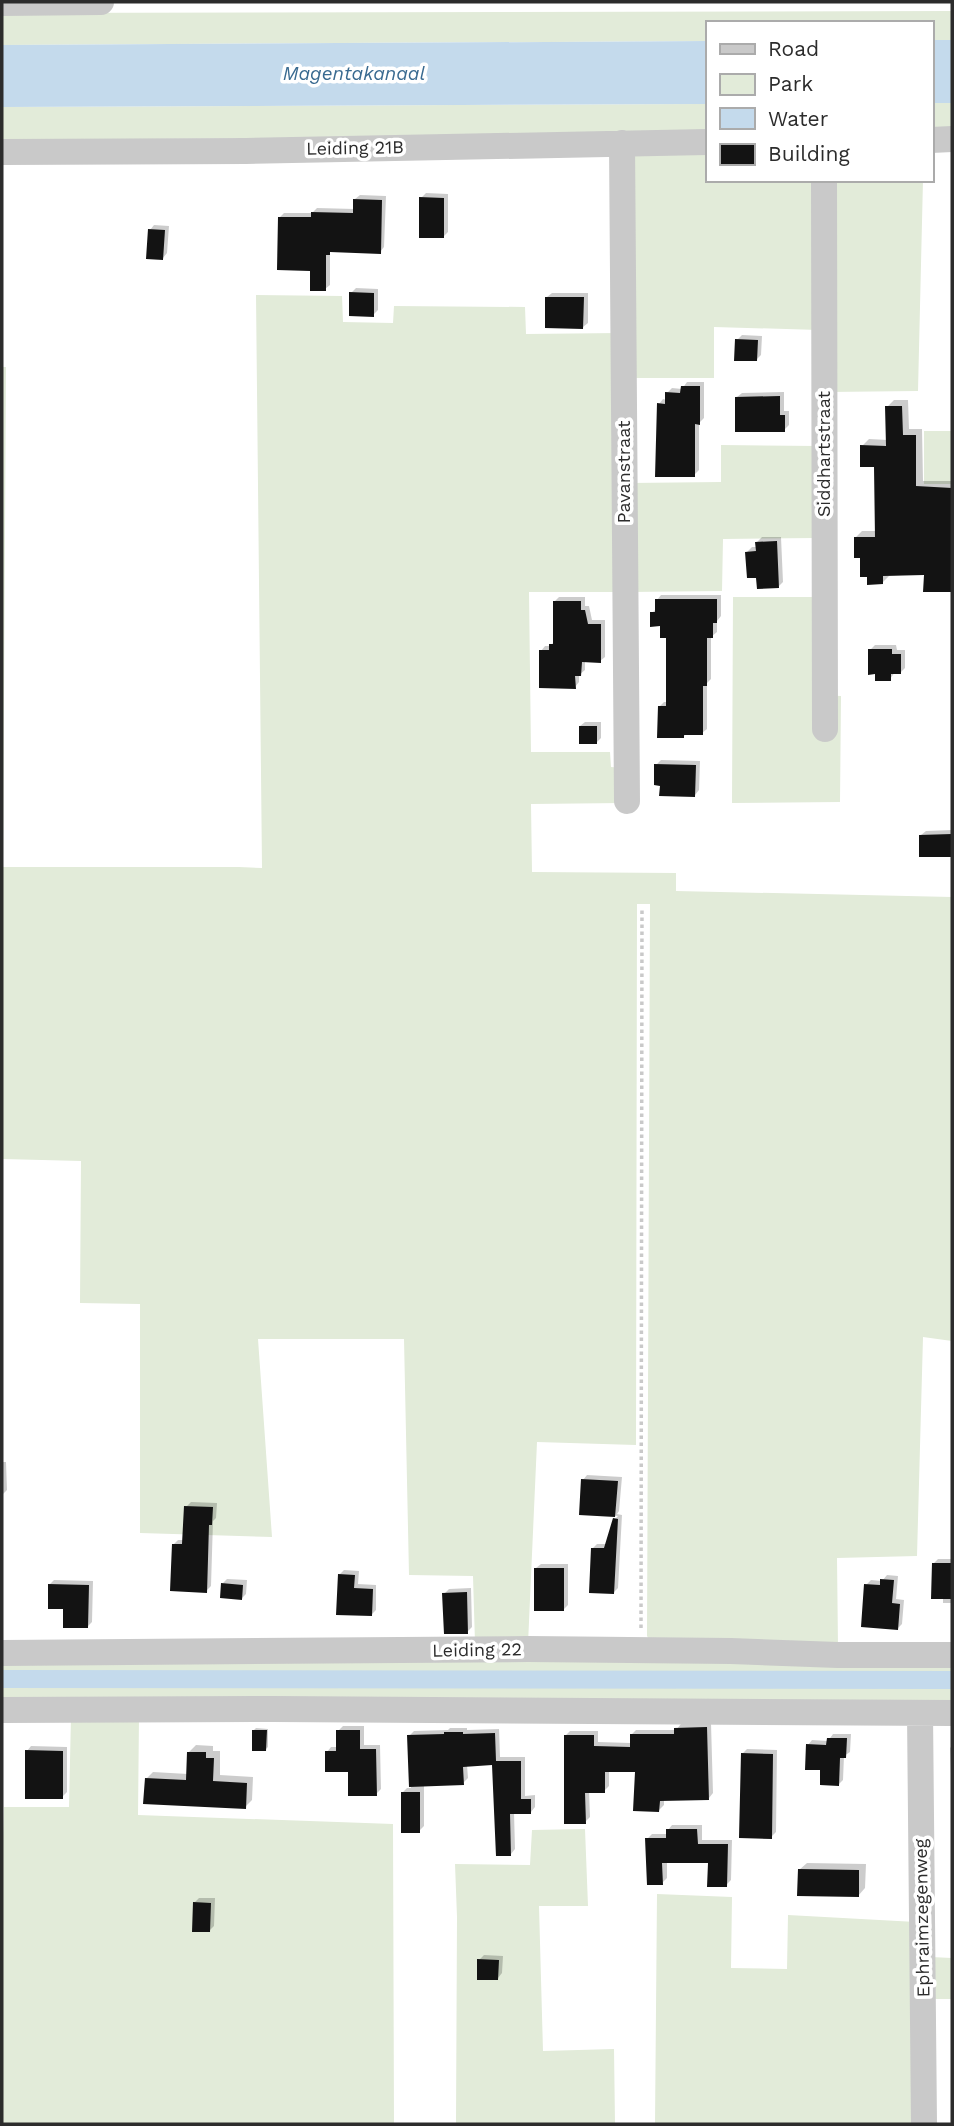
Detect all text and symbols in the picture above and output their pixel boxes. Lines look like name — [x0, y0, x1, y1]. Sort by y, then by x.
legend — [706, 21, 933, 182]
text: Road — [768, 36, 819, 61]
water label: Magentakanaal — [283, 62, 426, 85]
text: Park — [768, 71, 813, 96]
text: Water — [768, 106, 829, 131]
street label: Leiding 21B — [306, 136, 404, 159]
text: Building — [768, 141, 850, 166]
street label: Siddhartstraat — [813, 390, 834, 517]
street label: Pavanstraat — [613, 420, 634, 524]
street label: Leiding 22 — [432, 1638, 522, 1661]
street label: Ephraimzegenweg — [910, 1838, 933, 1998]

